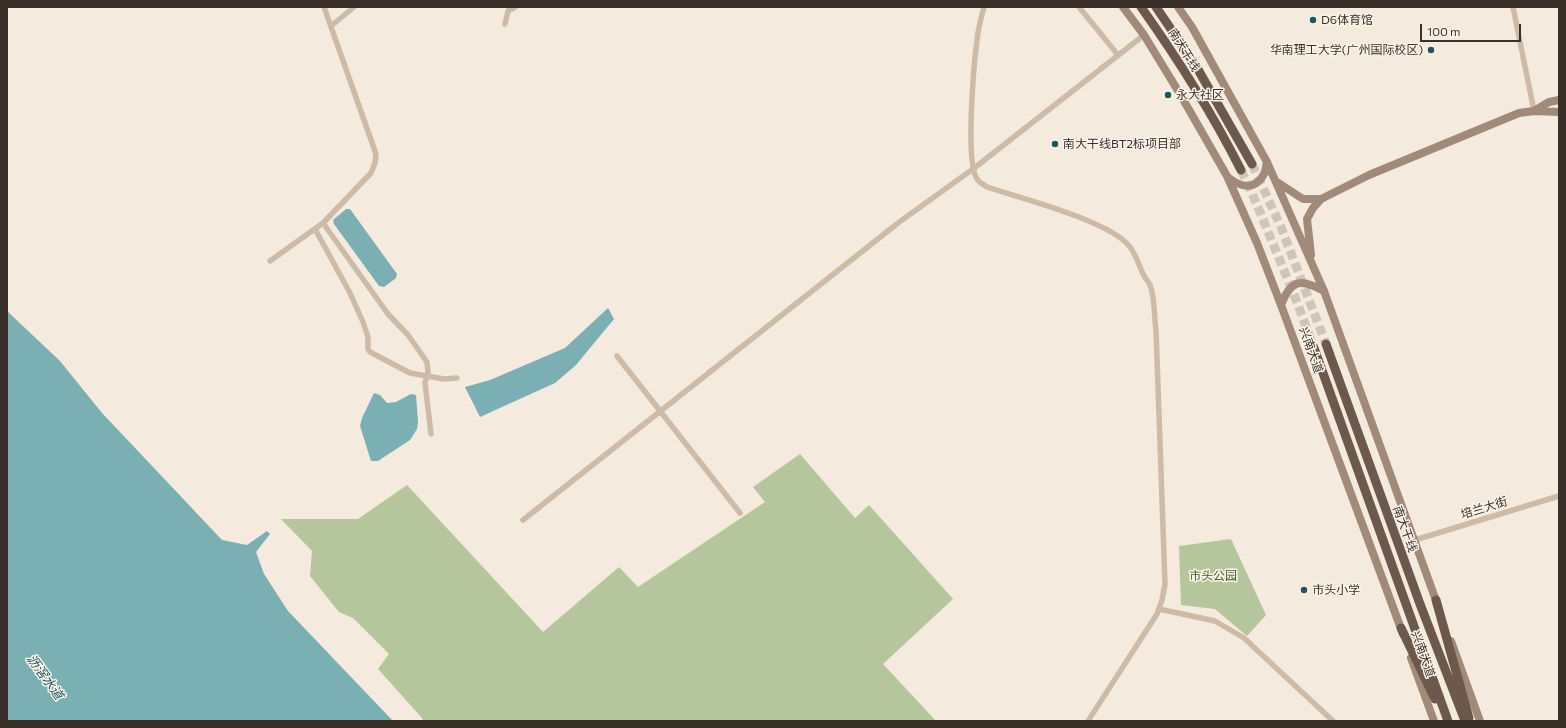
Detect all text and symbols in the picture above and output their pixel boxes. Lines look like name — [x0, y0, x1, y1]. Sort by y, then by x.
place label: D6体育馆 — [1321, 13, 1373, 27]
marker: D6体育馆 — [1308, 15, 1318, 25]
scale bar — [1422, 16, 1523, 42]
text: 100 m — [1427, 24, 1461, 38]
street label: 南大干线 — [1165, 26, 1203, 74]
place label: 华南理工大学(广州国际校区) — [1270, 43, 1423, 57]
marker: 华南理工大学(广州国际校区) — [1426, 45, 1436, 55]
place label: 永大社区 — [1176, 88, 1224, 102]
marker: 永大社区 — [1163, 90, 1173, 100]
place label: 南大干线BT2标项目部 — [1063, 137, 1181, 151]
marker: 南大干线BT2标项目部 — [1050, 139, 1060, 149]
street label: 兴南大道 — [1296, 325, 1326, 375]
street label: 培兰大街 — [1459, 494, 1509, 522]
street label: 南大干线 — [1390, 504, 1420, 554]
park label: 市头公园 — [1189, 569, 1237, 583]
place label: 市头小学 — [1312, 583, 1360, 597]
marker: 市头小学 — [1299, 585, 1309, 595]
street label: 兴南大道 — [1408, 629, 1438, 679]
water label: 沥滘水道 — [23, 651, 67, 703]

